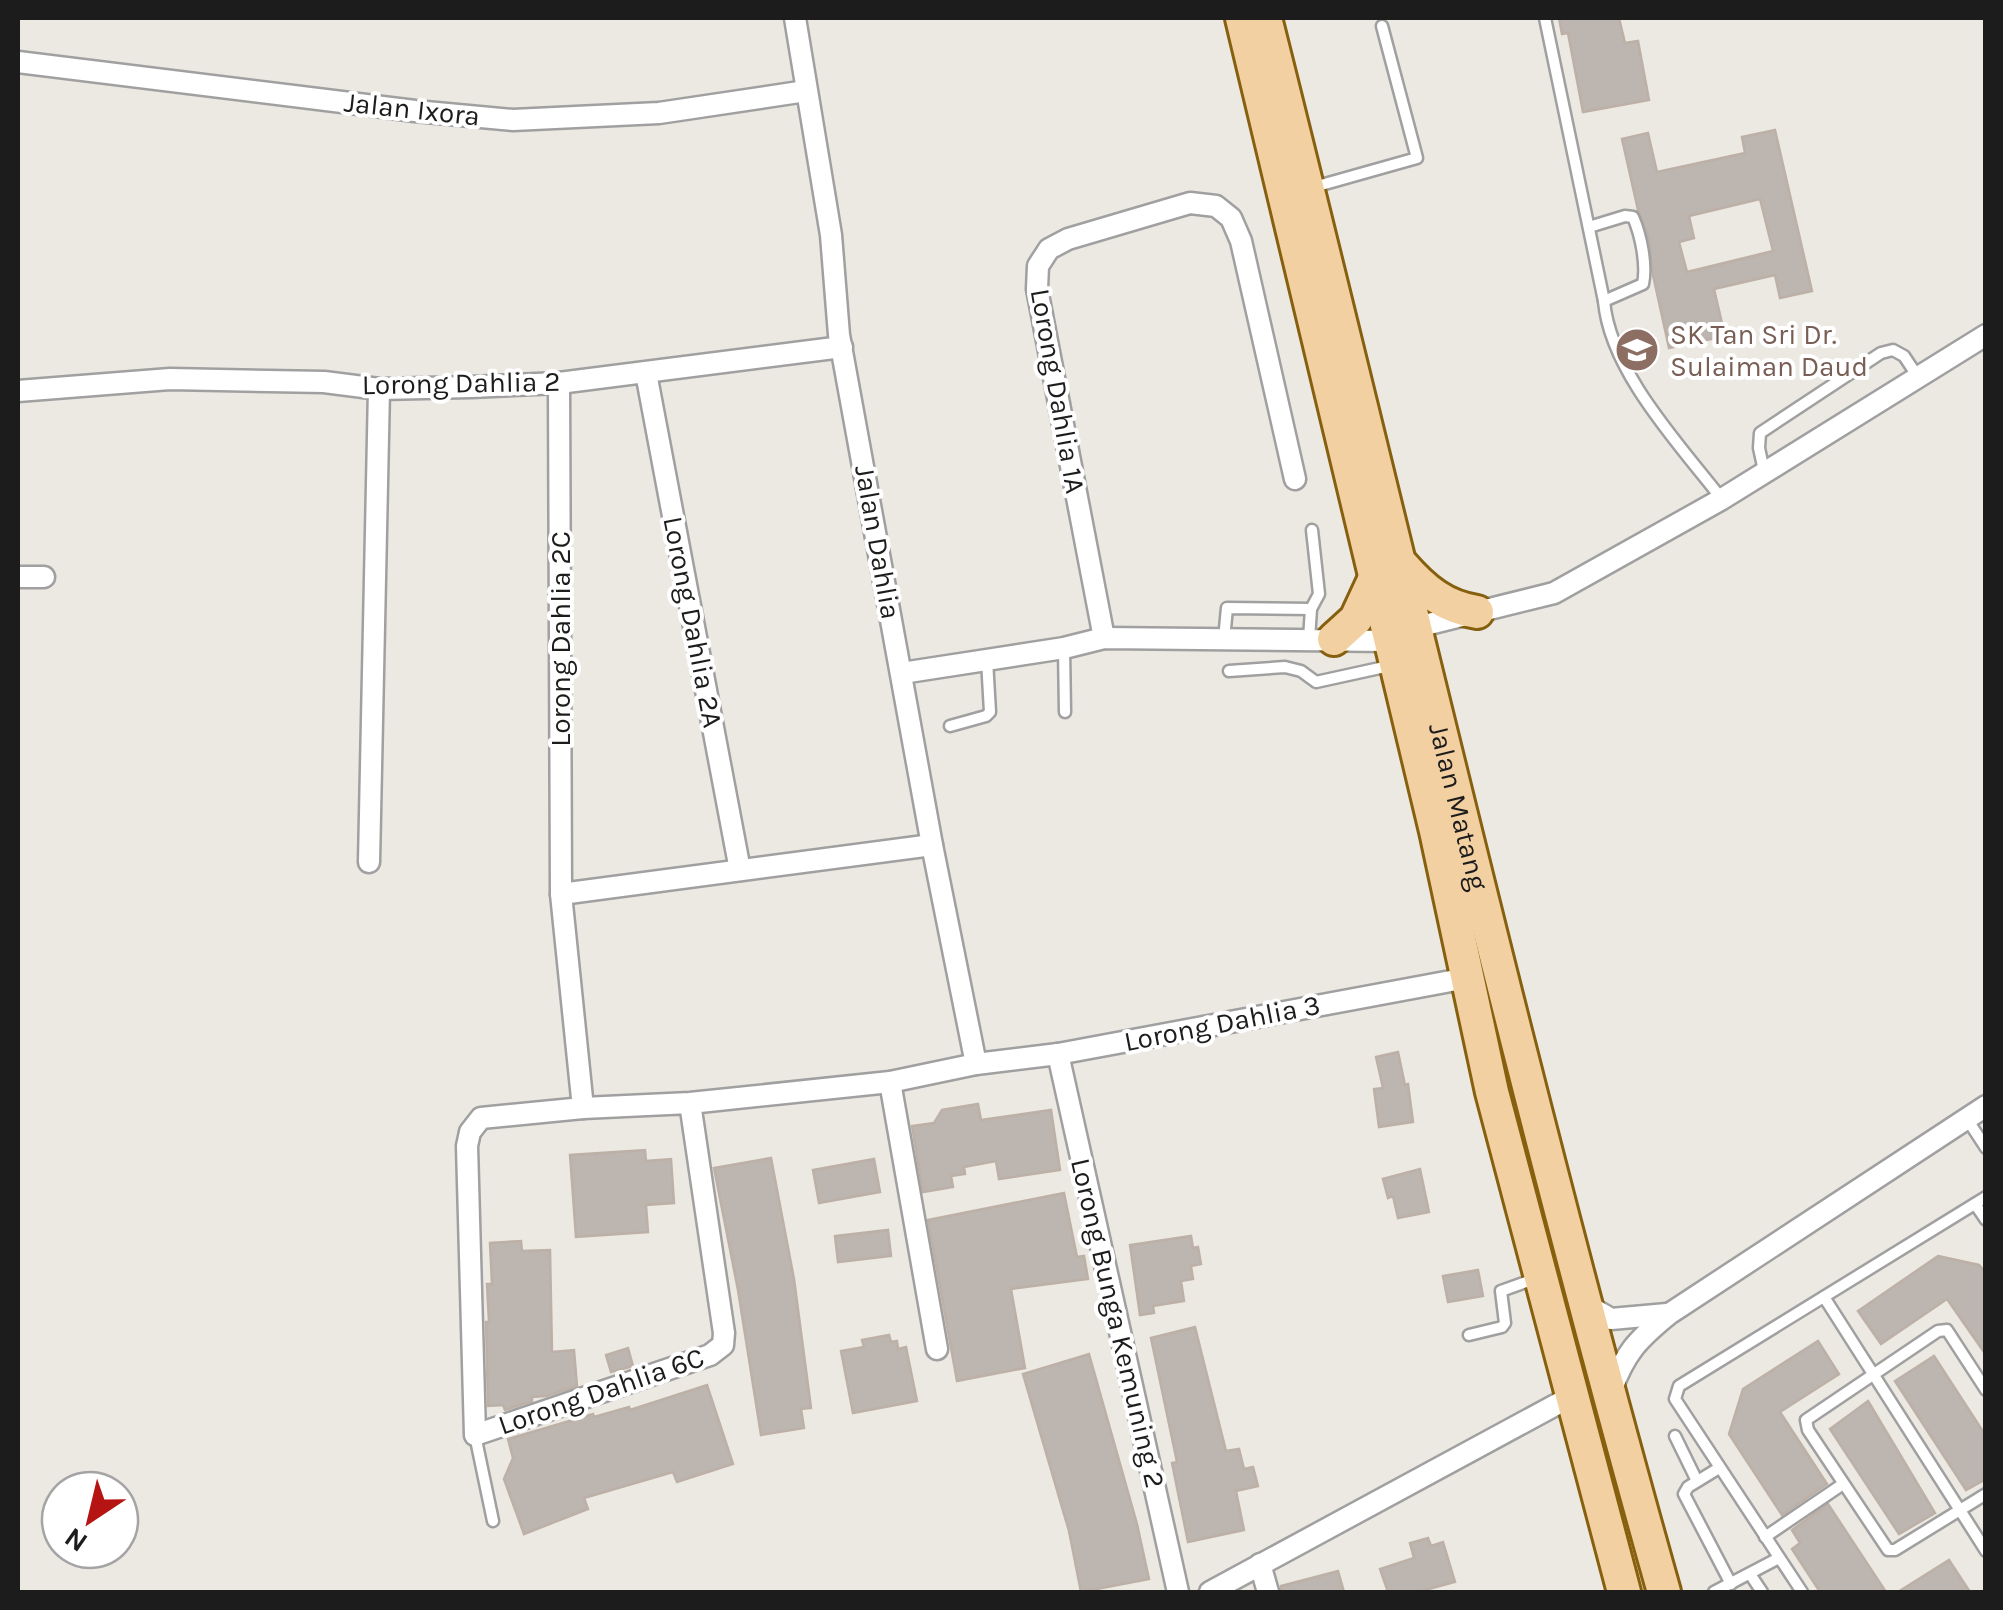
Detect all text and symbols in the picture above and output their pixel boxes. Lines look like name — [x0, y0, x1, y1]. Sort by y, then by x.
street label: Jalan Ixora — [342, 85, 482, 133]
street label: Lorong Dahlia 1A — [1024, 286, 1092, 496]
place label: SK Tan Sri Dr. Sulaiman Daud — [1670, 318, 1868, 383]
school or university icon: SK Tan Sri Dr. Sulaiman Daud — [1614, 327, 1660, 373]
street label: Lorong Dahlia 2 — [362, 365, 560, 401]
street label: Jalan Dahlia — [848, 462, 908, 622]
street label: Lorong Dahlia 2A — [656, 514, 730, 730]
street label: Lorong Dahlia 2C — [544, 531, 577, 747]
street label: Jalan Matang — [1422, 719, 1496, 894]
street label: Lorong Dahlia 3 — [1121, 988, 1323, 1058]
street label: Lorong Bunga Kemuning 2 — [1064, 1155, 1172, 1491]
street label: Lorong Dahlia 6C — [494, 1340, 708, 1442]
north arrow — [40, 1470, 140, 1570]
text: N — [58, 1521, 94, 1559]

